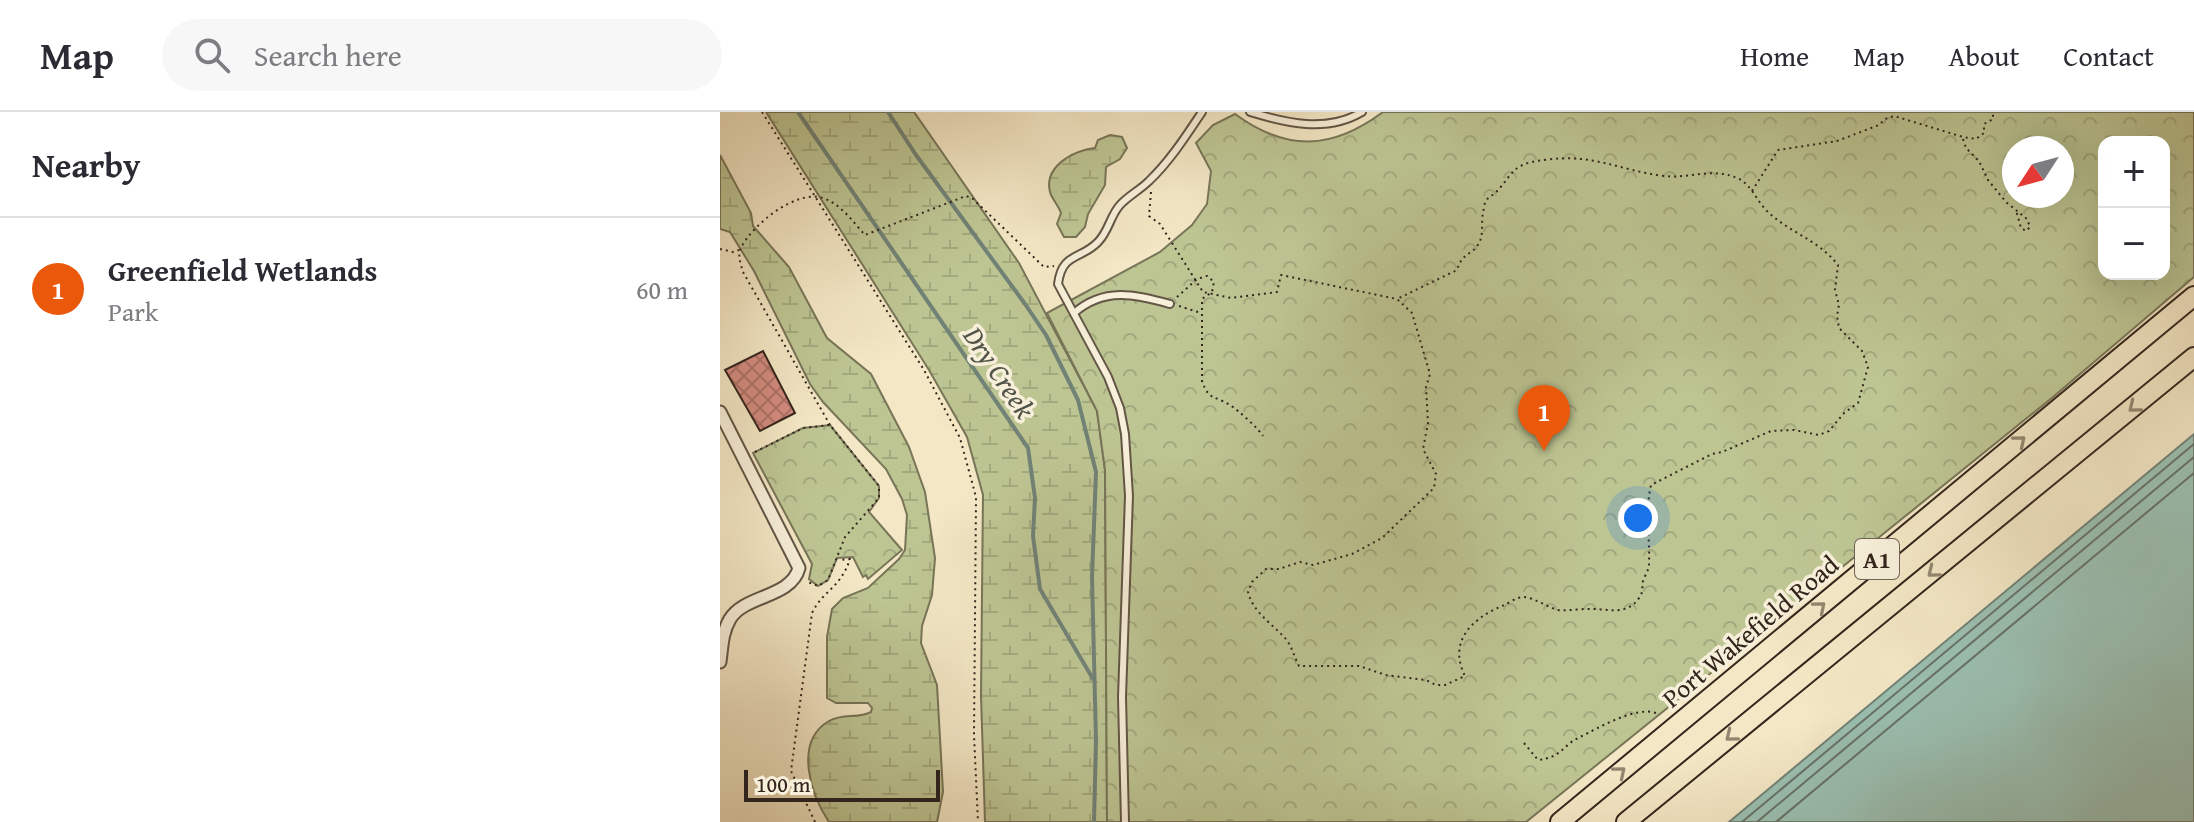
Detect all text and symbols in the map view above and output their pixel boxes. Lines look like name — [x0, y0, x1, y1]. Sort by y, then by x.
search box — [162, 19, 722, 91]
text: Map — [40, 27, 114, 83]
icon: search — [190, 33, 234, 77]
text: Search here — [254, 33, 402, 77]
text: Home — [1740, 35, 1809, 76]
text: Map — [1853, 35, 1905, 76]
text: About — [1949, 35, 2019, 76]
text: Contact — [2063, 35, 2154, 76]
north arrow — [2002, 136, 2074, 208]
map controls — [2098, 136, 2170, 280]
button: + — [2098, 136, 2170, 208]
text: Nearby — [32, 140, 141, 189]
button: − — [2098, 208, 2170, 280]
text: Greenfield Wetlands — [108, 248, 377, 292]
text: 1 — [51, 270, 65, 309]
text: 60 m — [636, 270, 688, 309]
text: Park — [108, 292, 158, 331]
water label: Dry Creek — [953, 317, 1046, 427]
pin: 1 — [1518, 385, 1570, 451]
one-way arrow — [2129, 397, 2143, 412]
one-way arrow — [2011, 436, 2026, 451]
your location — [1618, 498, 1658, 538]
road number: A1 — [1855, 539, 1899, 579]
street label: Port Wakefield Road — [1653, 545, 1847, 717]
one-way arrow — [1927, 562, 1942, 577]
one-way arrow — [1811, 602, 1825, 617]
one-way arrow — [1726, 726, 1740, 741]
scale bar — [744, 766, 940, 802]
one-way arrow — [1611, 767, 1625, 782]
text: 100 m — [756, 768, 811, 800]

